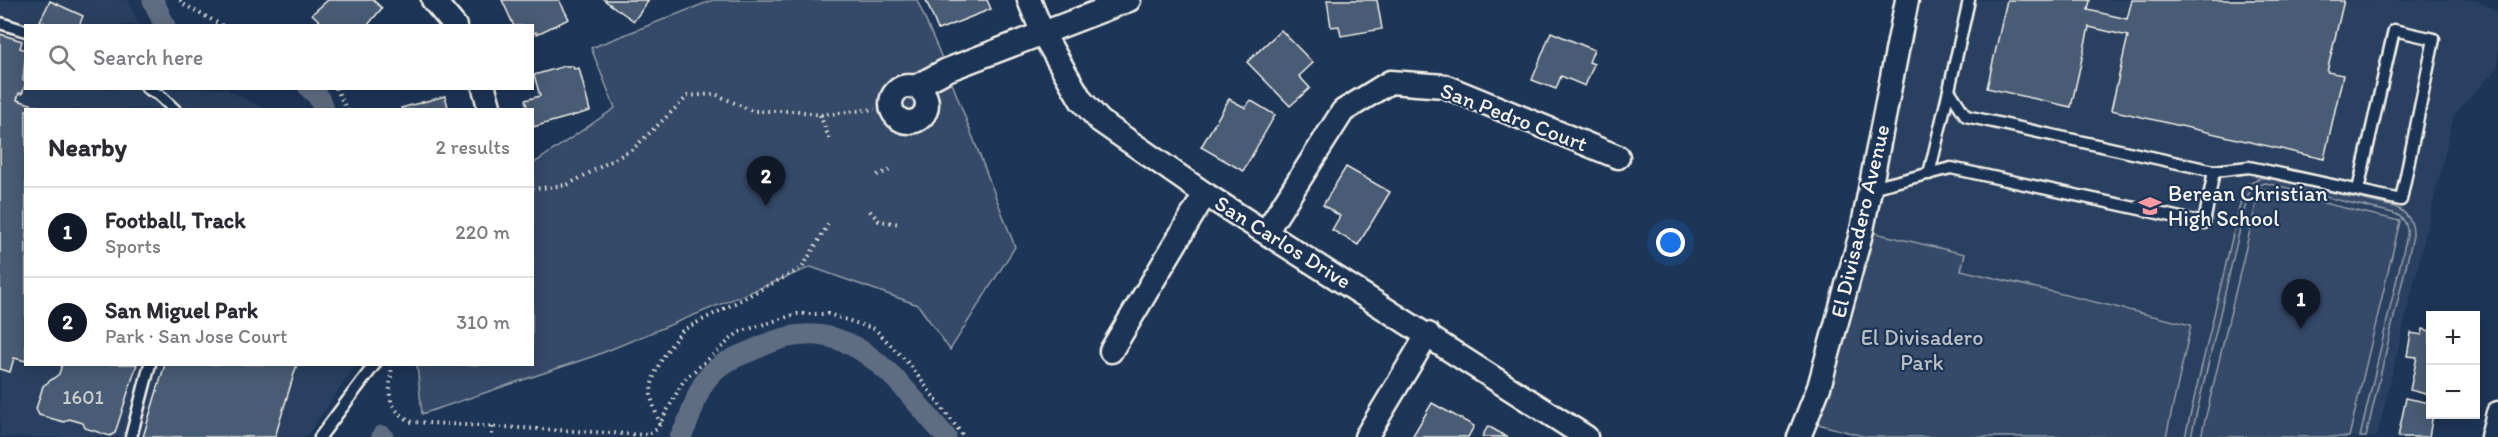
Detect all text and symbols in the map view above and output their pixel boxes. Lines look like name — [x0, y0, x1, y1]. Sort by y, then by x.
search box — [24, 24, 534, 90]
icon: search — [45, 41, 78, 74]
text: Search here — [93, 44, 203, 71]
street label: San Pedro Court — [1437, 77, 1591, 157]
street label: El Divisadero Avenue — [1825, 122, 1895, 320]
text: Nearby — [48, 131, 127, 163]
text: 2 results — [436, 135, 510, 159]
pin: 2 — [746, 156, 786, 206]
place label: Berean Christian High School — [2168, 180, 2328, 232]
street label: San Carlos Drive — [1210, 189, 1356, 295]
school or university icon: Berean Christian High School — [2137, 193, 2163, 219]
text: Football, Track — [105, 207, 246, 234]
text: 1 — [63, 220, 72, 244]
text: 220 m — [455, 220, 510, 244]
your location — [1656, 228, 1685, 257]
text: Sports — [105, 234, 161, 258]
pin: 1 — [2282, 280, 2320, 329]
text: San Miguel Park — [105, 297, 258, 324]
text: 2 — [62, 310, 73, 334]
text: 310 m — [456, 310, 510, 334]
map controls — [2426, 311, 2480, 419]
button: + — [2426, 311, 2480, 365]
text: Park · San Jose Court — [105, 324, 288, 348]
park label: El Divisadero Park — [1861, 324, 1983, 376]
button: − — [2426, 365, 2480, 419]
house number: 1601 — [62, 385, 104, 409]

